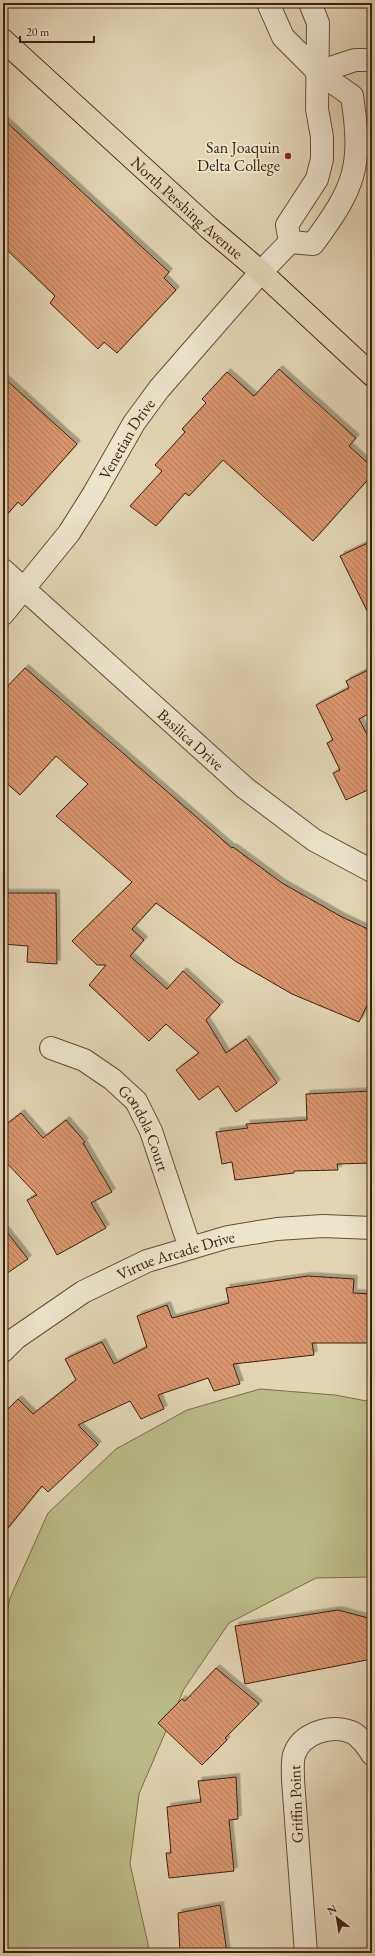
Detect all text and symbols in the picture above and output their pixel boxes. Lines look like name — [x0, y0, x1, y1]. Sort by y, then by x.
scale bar — [20, 18, 94, 44]
text: 20 m — [26, 24, 50, 40]
place label: San Joaquin Delta College — [197, 137, 281, 176]
marker: San Joaquin Delta College — [283, 151, 293, 161]
street label: North Pershing Avenue — [127, 152, 248, 263]
street label: Venetian Drive — [94, 394, 159, 483]
street label: Basilica Drive — [153, 704, 229, 775]
street label: Gondola Court — [114, 1080, 174, 1174]
street label: Virtue Arcade Drive — [113, 1226, 236, 1285]
street label: Griffin Point — [284, 1764, 308, 1844]
north arrow — [317, 1898, 357, 1938]
text: N — [324, 1901, 339, 1918]

